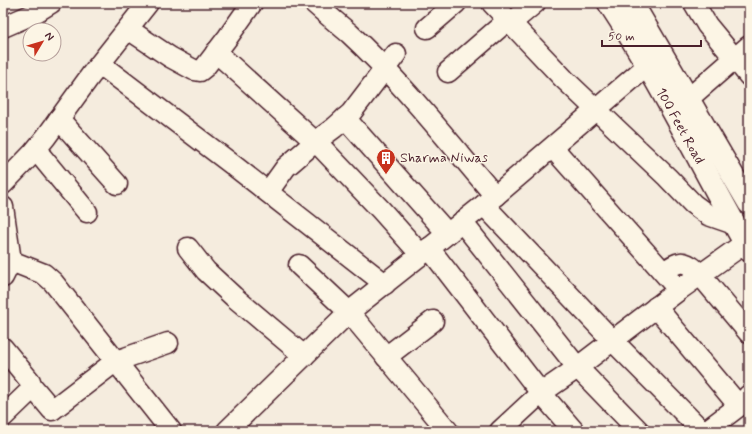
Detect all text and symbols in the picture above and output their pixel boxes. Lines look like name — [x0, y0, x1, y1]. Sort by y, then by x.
north arrow — [22, 22, 62, 62]
scale bar — [602, 22, 701, 48]
text: N — [41, 29, 57, 44]
text: 50 m — [608, 29, 635, 45]
street label: 100 Feet Road — [652, 85, 708, 167]
building icon: Sharma Niwas — [375, 147, 397, 175]
place label: Sharma Niwas — [400, 149, 488, 167]

